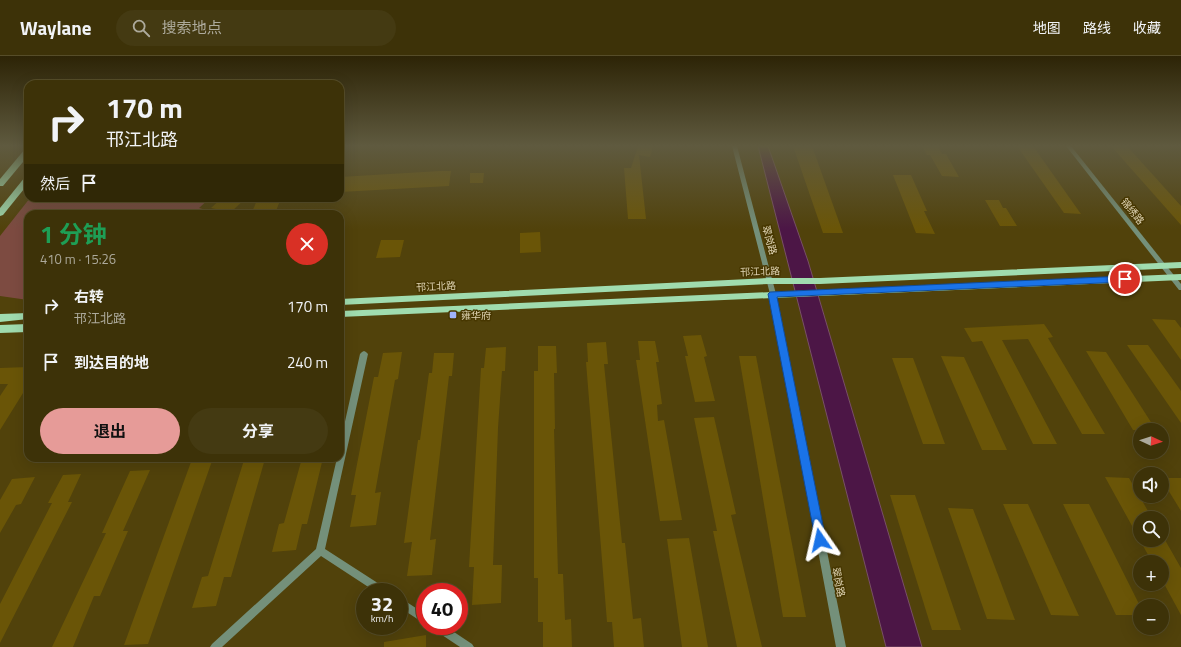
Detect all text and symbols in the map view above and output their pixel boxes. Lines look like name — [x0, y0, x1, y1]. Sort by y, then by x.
search box — [116, 10, 396, 46]
text: Waylane — [20, 13, 92, 42]
text: 搜索地点 — [162, 16, 222, 39]
icon: search — [130, 17, 152, 39]
text: 地图 — [1033, 17, 1061, 38]
text: 路线 — [1083, 17, 1111, 38]
text: 收藏 — [1133, 17, 1161, 38]
text: 170 m — [106, 86, 183, 129]
icon: right — [40, 96, 92, 148]
text: 邗江北路 — [106, 126, 178, 153]
text: 然后 — [40, 172, 70, 195]
icon: arrive — [78, 172, 100, 194]
street label: 锦绣路 — [1117, 195, 1148, 228]
text: 1 分钟 — [40, 216, 107, 252]
button: close — [286, 223, 328, 265]
street label: 翠岗路 — [758, 224, 781, 257]
text: 410 m · 15:26 — [40, 249, 116, 269]
pin — [1108, 262, 1142, 296]
street label: 邗江北路 — [740, 263, 780, 280]
icon: arrive — [1114, 268, 1136, 290]
street label: 邗江北路 — [416, 278, 456, 295]
text: 右转 — [74, 285, 104, 308]
icon: right — [40, 295, 62, 317]
text: 170 m — [287, 295, 328, 318]
text: 邗江北路 — [74, 308, 126, 328]
place label: 雍华府 — [461, 308, 491, 323]
marker: 雍华府 — [448, 310, 458, 320]
icon: arrive — [40, 351, 62, 373]
text: 到达目的地 — [74, 351, 149, 374]
text: 240 m — [287, 351, 328, 374]
button: 退出 — [40, 408, 180, 454]
button: 分享 — [188, 408, 328, 454]
north arrow — [1133, 423, 1169, 459]
map controls — [1133, 423, 1169, 635]
button: sound — [1133, 467, 1169, 503]
button: search — [1133, 511, 1169, 547]
position arrow — [799, 519, 841, 561]
button: + — [1133, 555, 1169, 591]
street label: 翠岗路 — [828, 566, 849, 598]
speed limit sign: 40 — [416, 583, 468, 635]
text: 32 — [371, 588, 393, 619]
button: − — [1133, 599, 1169, 635]
text: km/h — [371, 611, 393, 626]

